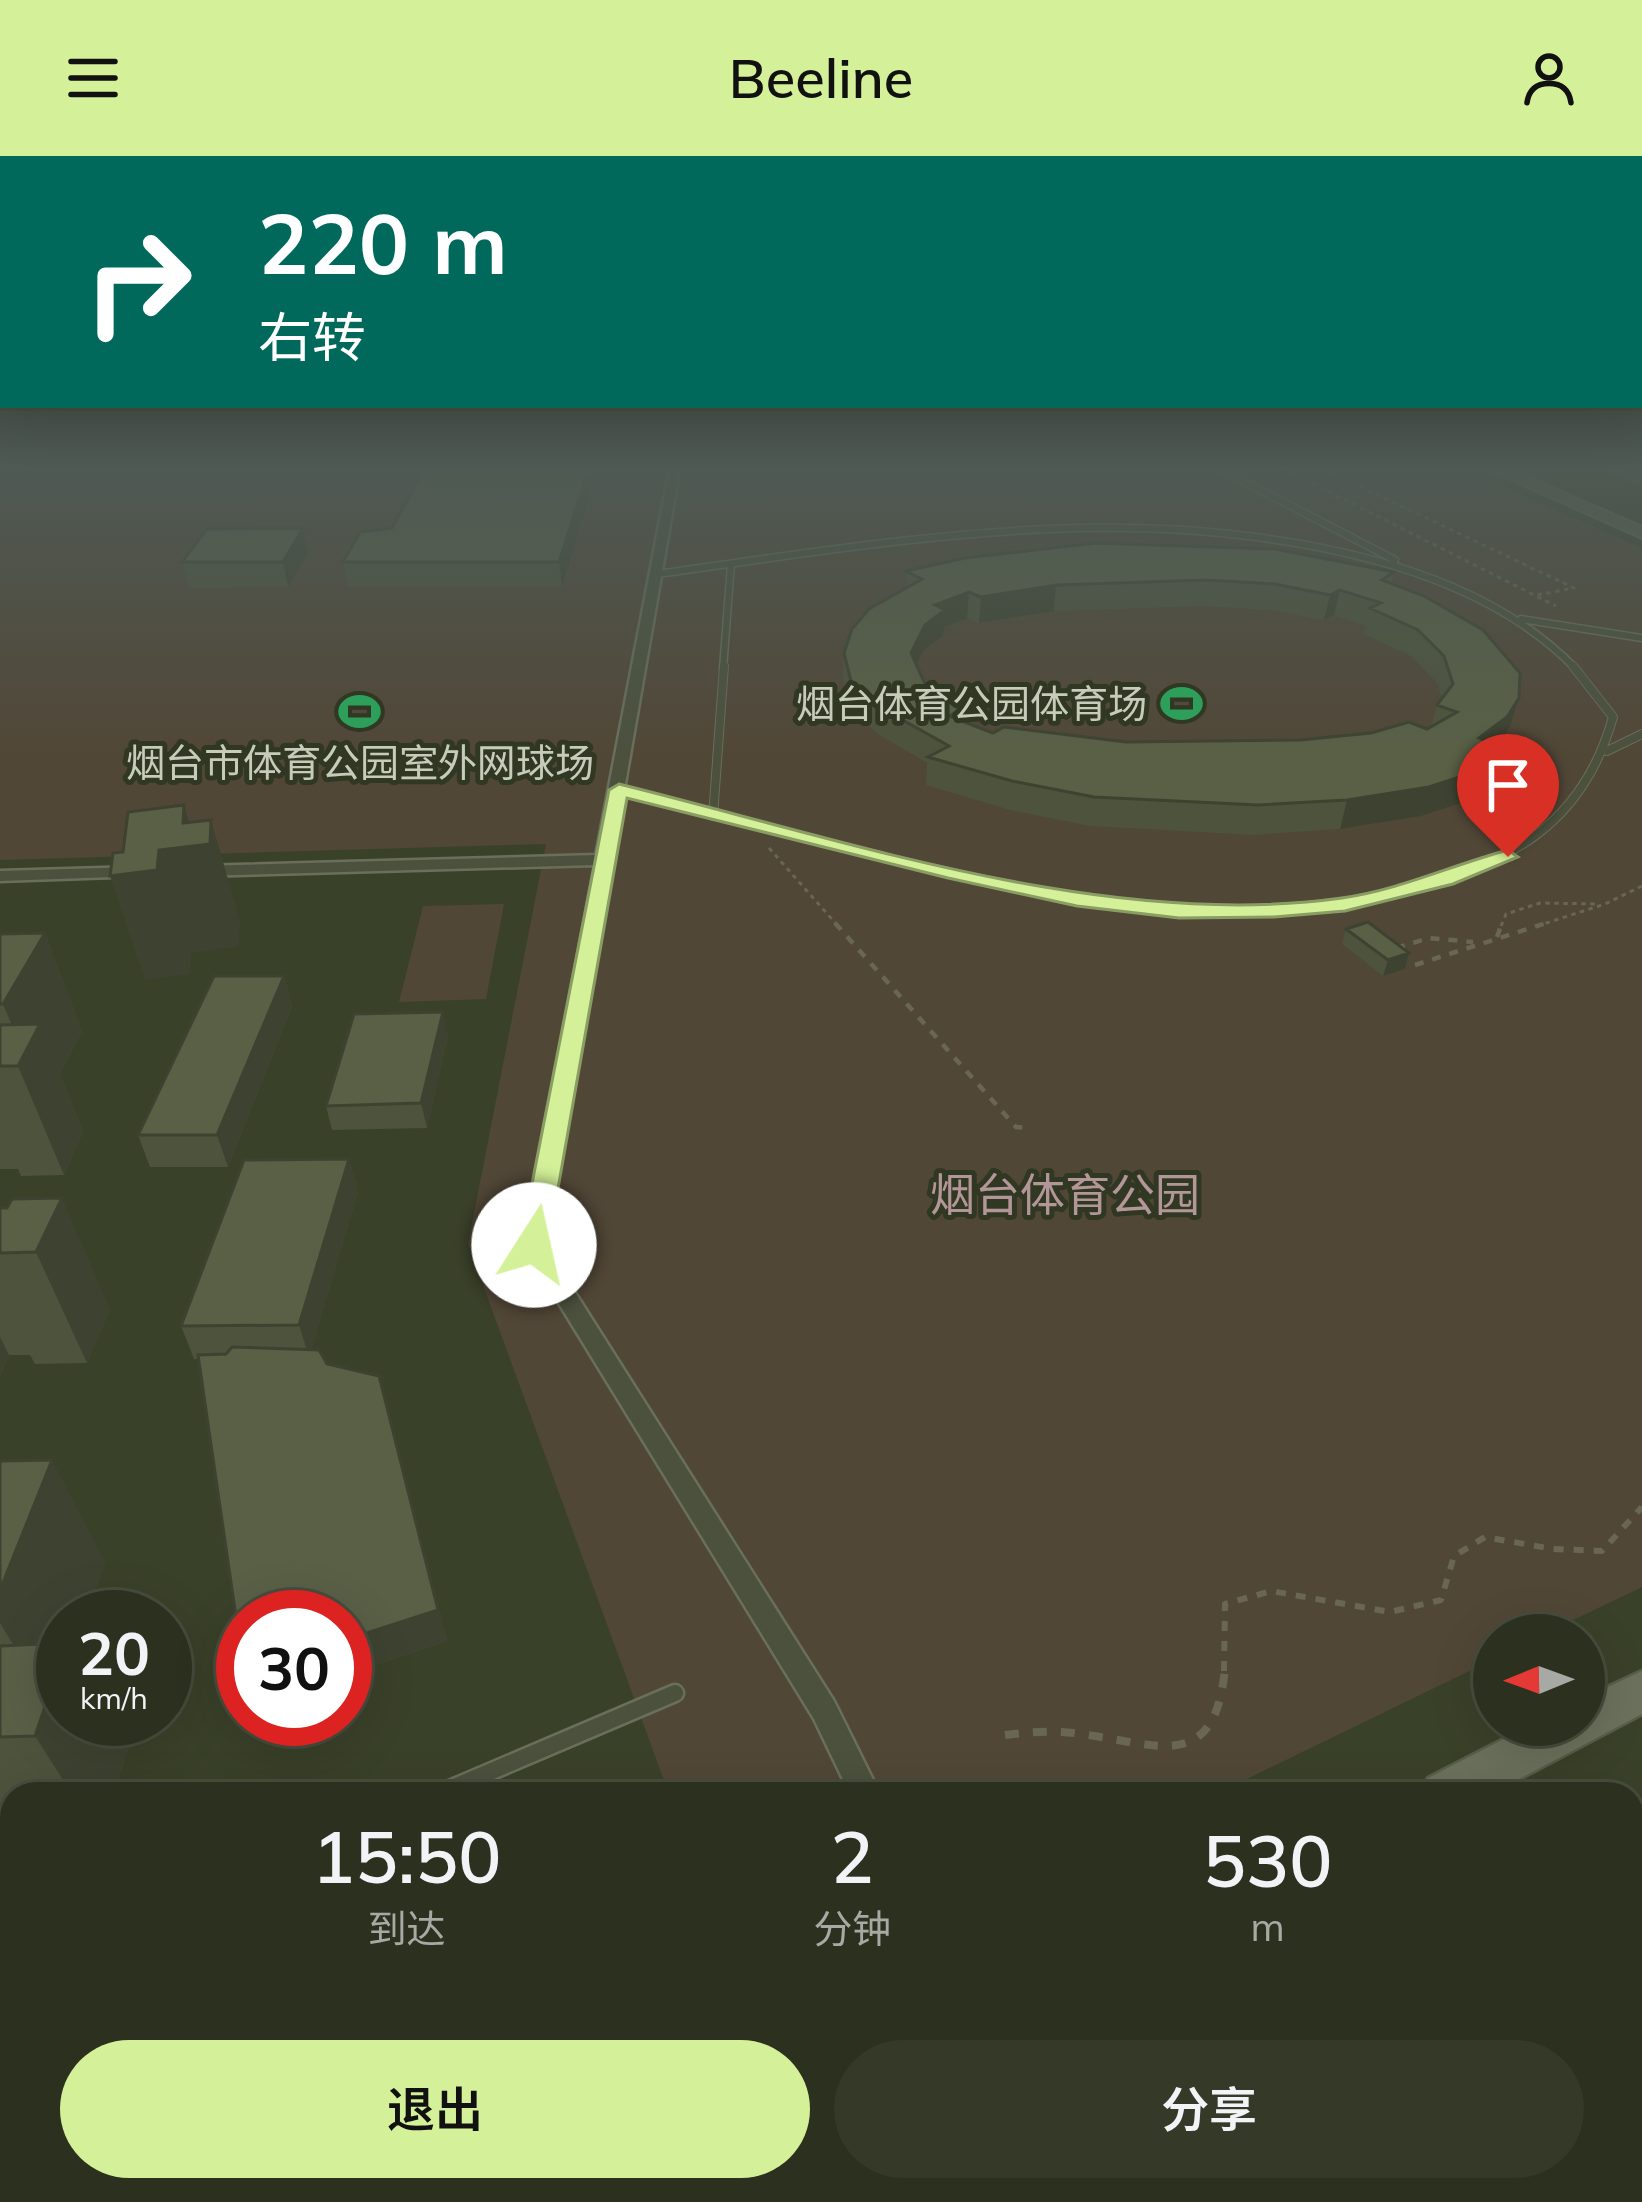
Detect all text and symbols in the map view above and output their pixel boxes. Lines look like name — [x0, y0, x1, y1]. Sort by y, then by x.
text: Beeline — [729, 44, 913, 112]
icon: menu — [60, 45, 126, 111]
icon: person — [1516, 45, 1582, 111]
text: 220 m — [258, 190, 508, 295]
icon: right — [60, 204, 216, 360]
text: 右转 — [258, 303, 366, 371]
place label: 烟台体育公园体育场 — [796, 679, 1147, 728]
sports icon: 烟台体育公园体育场 — [1158, 681, 1204, 727]
sports icon: 烟台市体育公园室外网球场 — [337, 688, 383, 734]
pin — [1457, 734, 1559, 857]
place label: 烟台市体育公园室外网球场 — [126, 738, 594, 787]
icon: arrive — [1475, 752, 1541, 818]
park label: 烟台体育公园 — [930, 1166, 1200, 1222]
position arrow — [471, 1182, 597, 1308]
speed limit sign: 30 — [216, 1590, 372, 1746]
north arrow — [1473, 1614, 1605, 1746]
map controls — [1473, 1614, 1605, 1746]
text: 20 — [78, 1615, 150, 1690]
text: km/h — [80, 1679, 148, 1717]
text: 15:50 — [312, 1811, 502, 1901]
text: 2 — [831, 1811, 874, 1901]
text: 530 — [1203, 1815, 1332, 1905]
text: m — [1250, 1902, 1285, 1951]
text: 到达 — [368, 1904, 446, 1953]
text: 分钟 — [813, 1904, 891, 1953]
button: 退出 — [60, 2040, 810, 2178]
button: 分享 — [834, 2040, 1584, 2178]

